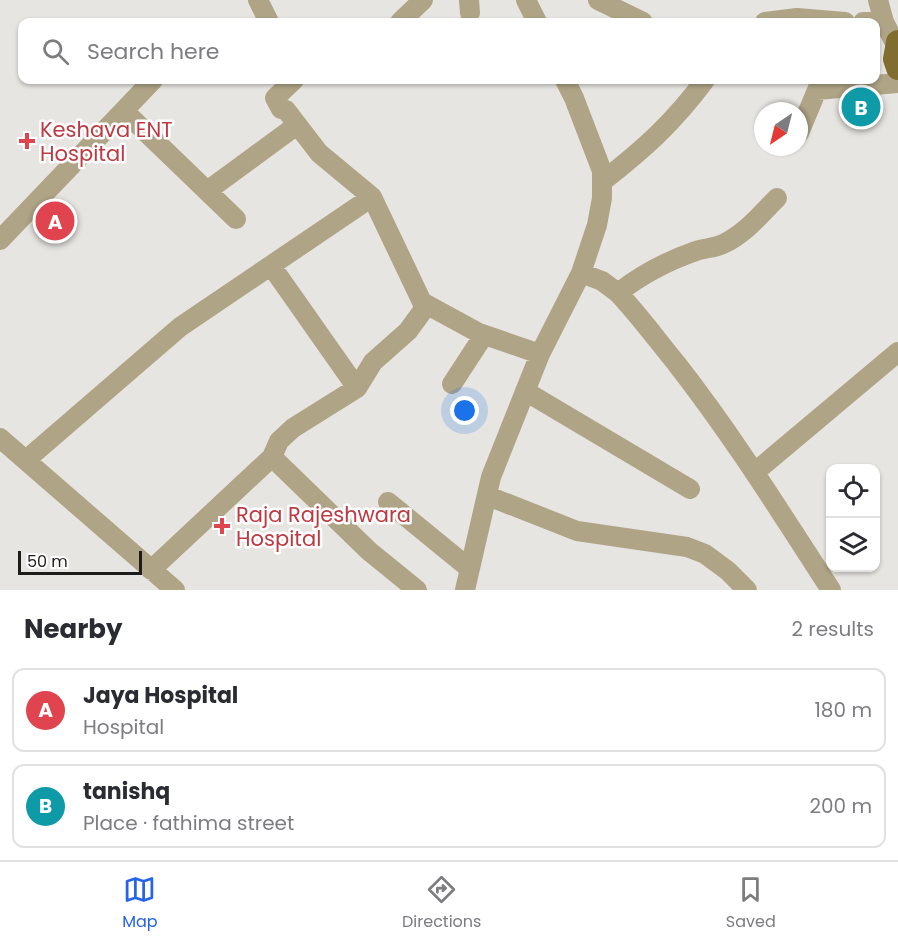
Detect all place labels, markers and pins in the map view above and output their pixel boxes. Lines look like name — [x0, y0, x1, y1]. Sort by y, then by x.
pin: B — [842, 84, 880, 130]
place label: Keshava ENT Hospital — [40, 115, 173, 168]
marker: Keshava ENT Hospital — [18, 132, 36, 150]
pin: A — [36, 198, 74, 244]
place label: Raja Rajeshwara Hospital — [236, 500, 411, 553]
marker: Raja Rajeshwara Hospital — [213, 517, 231, 535]

